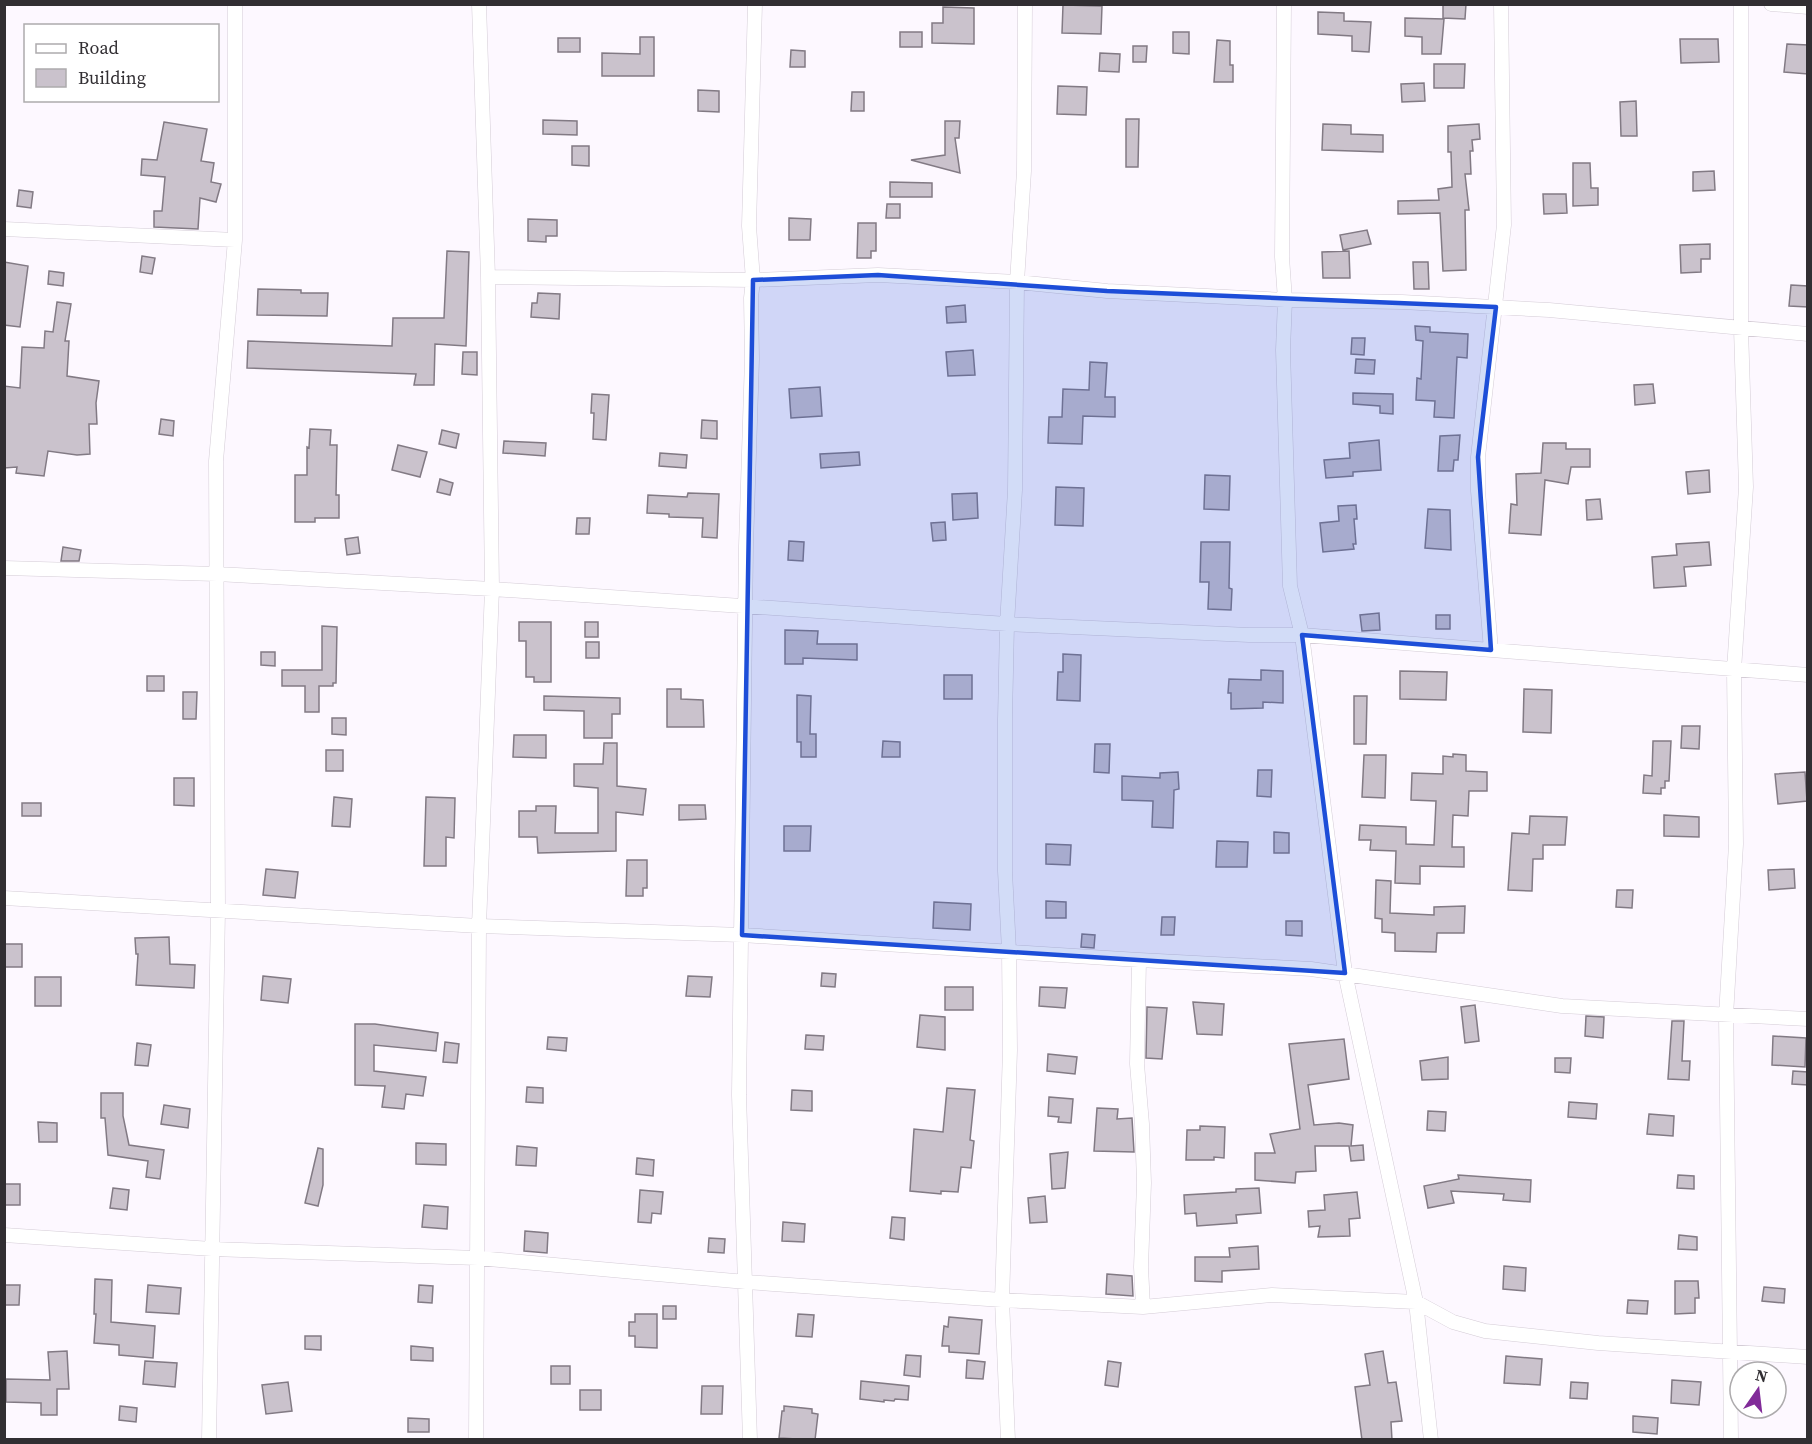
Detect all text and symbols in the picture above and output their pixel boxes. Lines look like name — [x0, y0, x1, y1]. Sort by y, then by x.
legend — [24, 24, 219, 102]
text: Road — [78, 35, 119, 60]
text: Building — [78, 65, 146, 90]
north arrow — [1728, 1360, 1788, 1420]
text: N — [1753, 1363, 1770, 1388]

